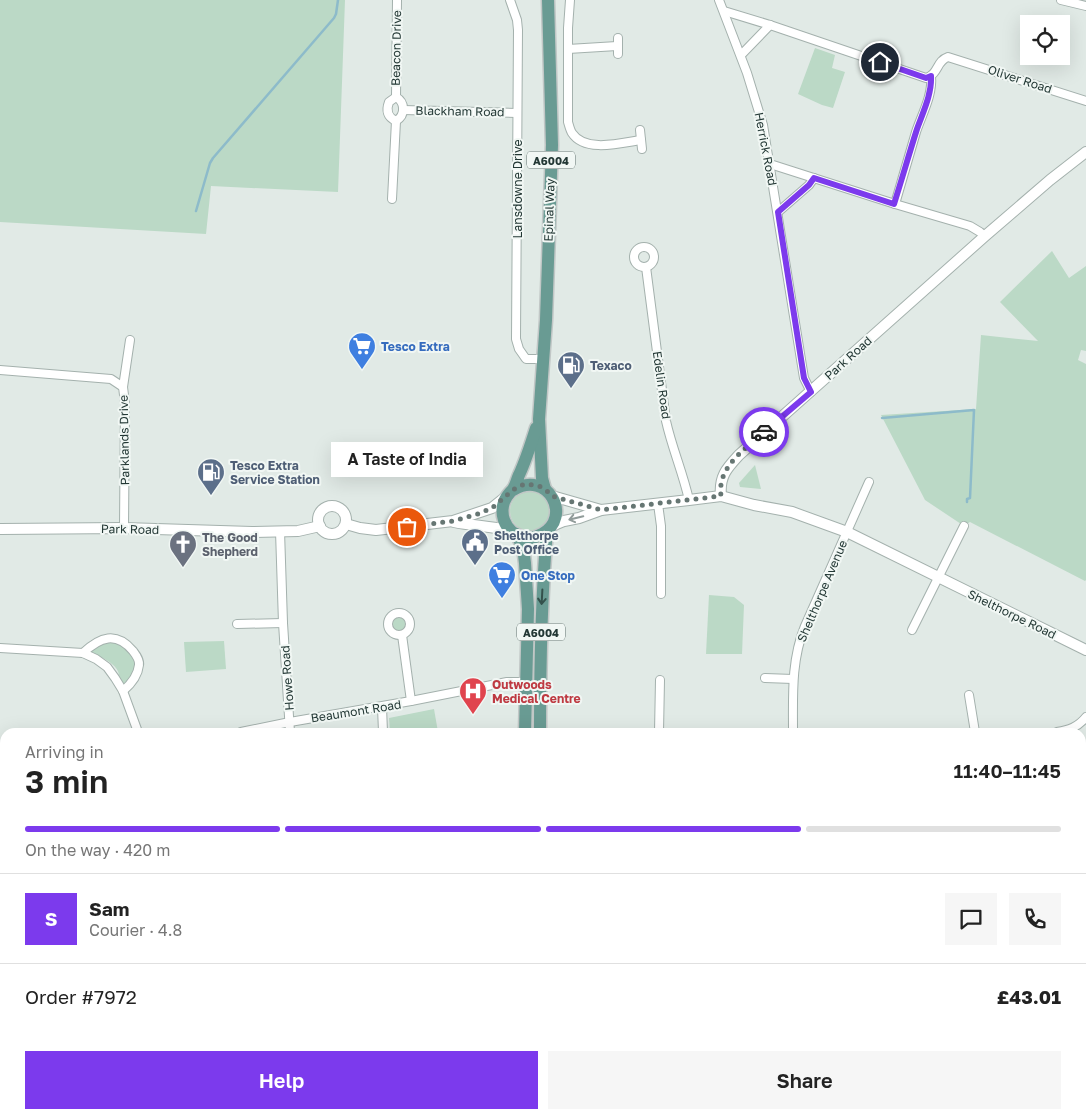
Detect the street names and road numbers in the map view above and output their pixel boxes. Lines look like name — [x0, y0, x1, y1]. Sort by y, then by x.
street label: Beacon Drive — [388, 10, 404, 86]
street label: Oliver Road — [986, 62, 1054, 96]
street label: Blackham Road — [415, 103, 505, 119]
street label: Herrick Road — [752, 111, 780, 187]
street label: Lansdowne Drive — [510, 140, 525, 238]
road number: A6004 — [527, 152, 575, 168]
street label: Epinal Way — [540, 178, 558, 242]
street label: Park Road — [821, 333, 875, 383]
street label: Edelin Road — [650, 350, 674, 420]
street label: Parklands Drive — [116, 395, 132, 485]
street label: Park Road — [101, 521, 159, 537]
street label: Shelthorpe Avenue — [794, 538, 850, 644]
street label: Shelthorpe Road — [965, 586, 1059, 642]
road number: A6004 — [517, 624, 565, 640]
street label: Howe Road — [277, 645, 297, 711]
street label: Beaumont Road — [310, 696, 402, 726]

